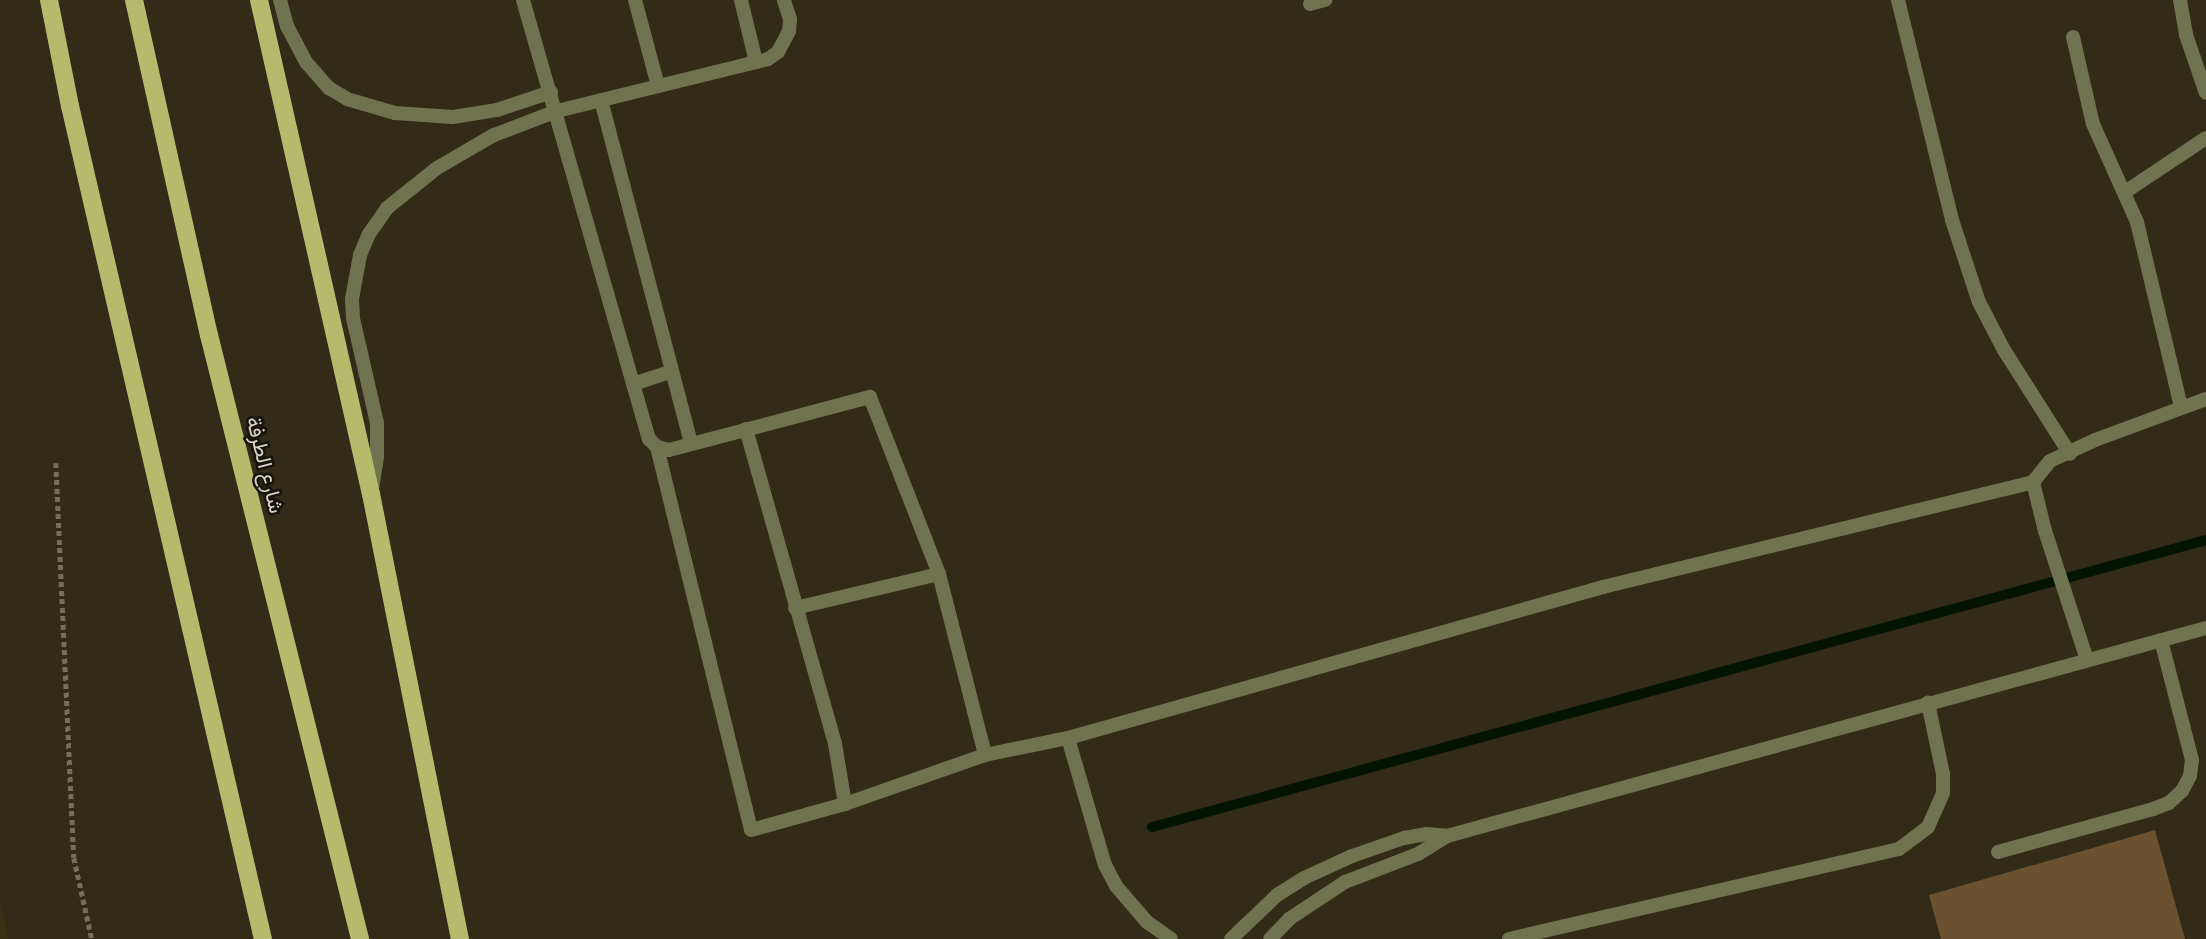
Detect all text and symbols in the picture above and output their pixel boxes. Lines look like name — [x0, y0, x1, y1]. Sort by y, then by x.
street label: شارع الطرفة — [241, 414, 289, 516]

